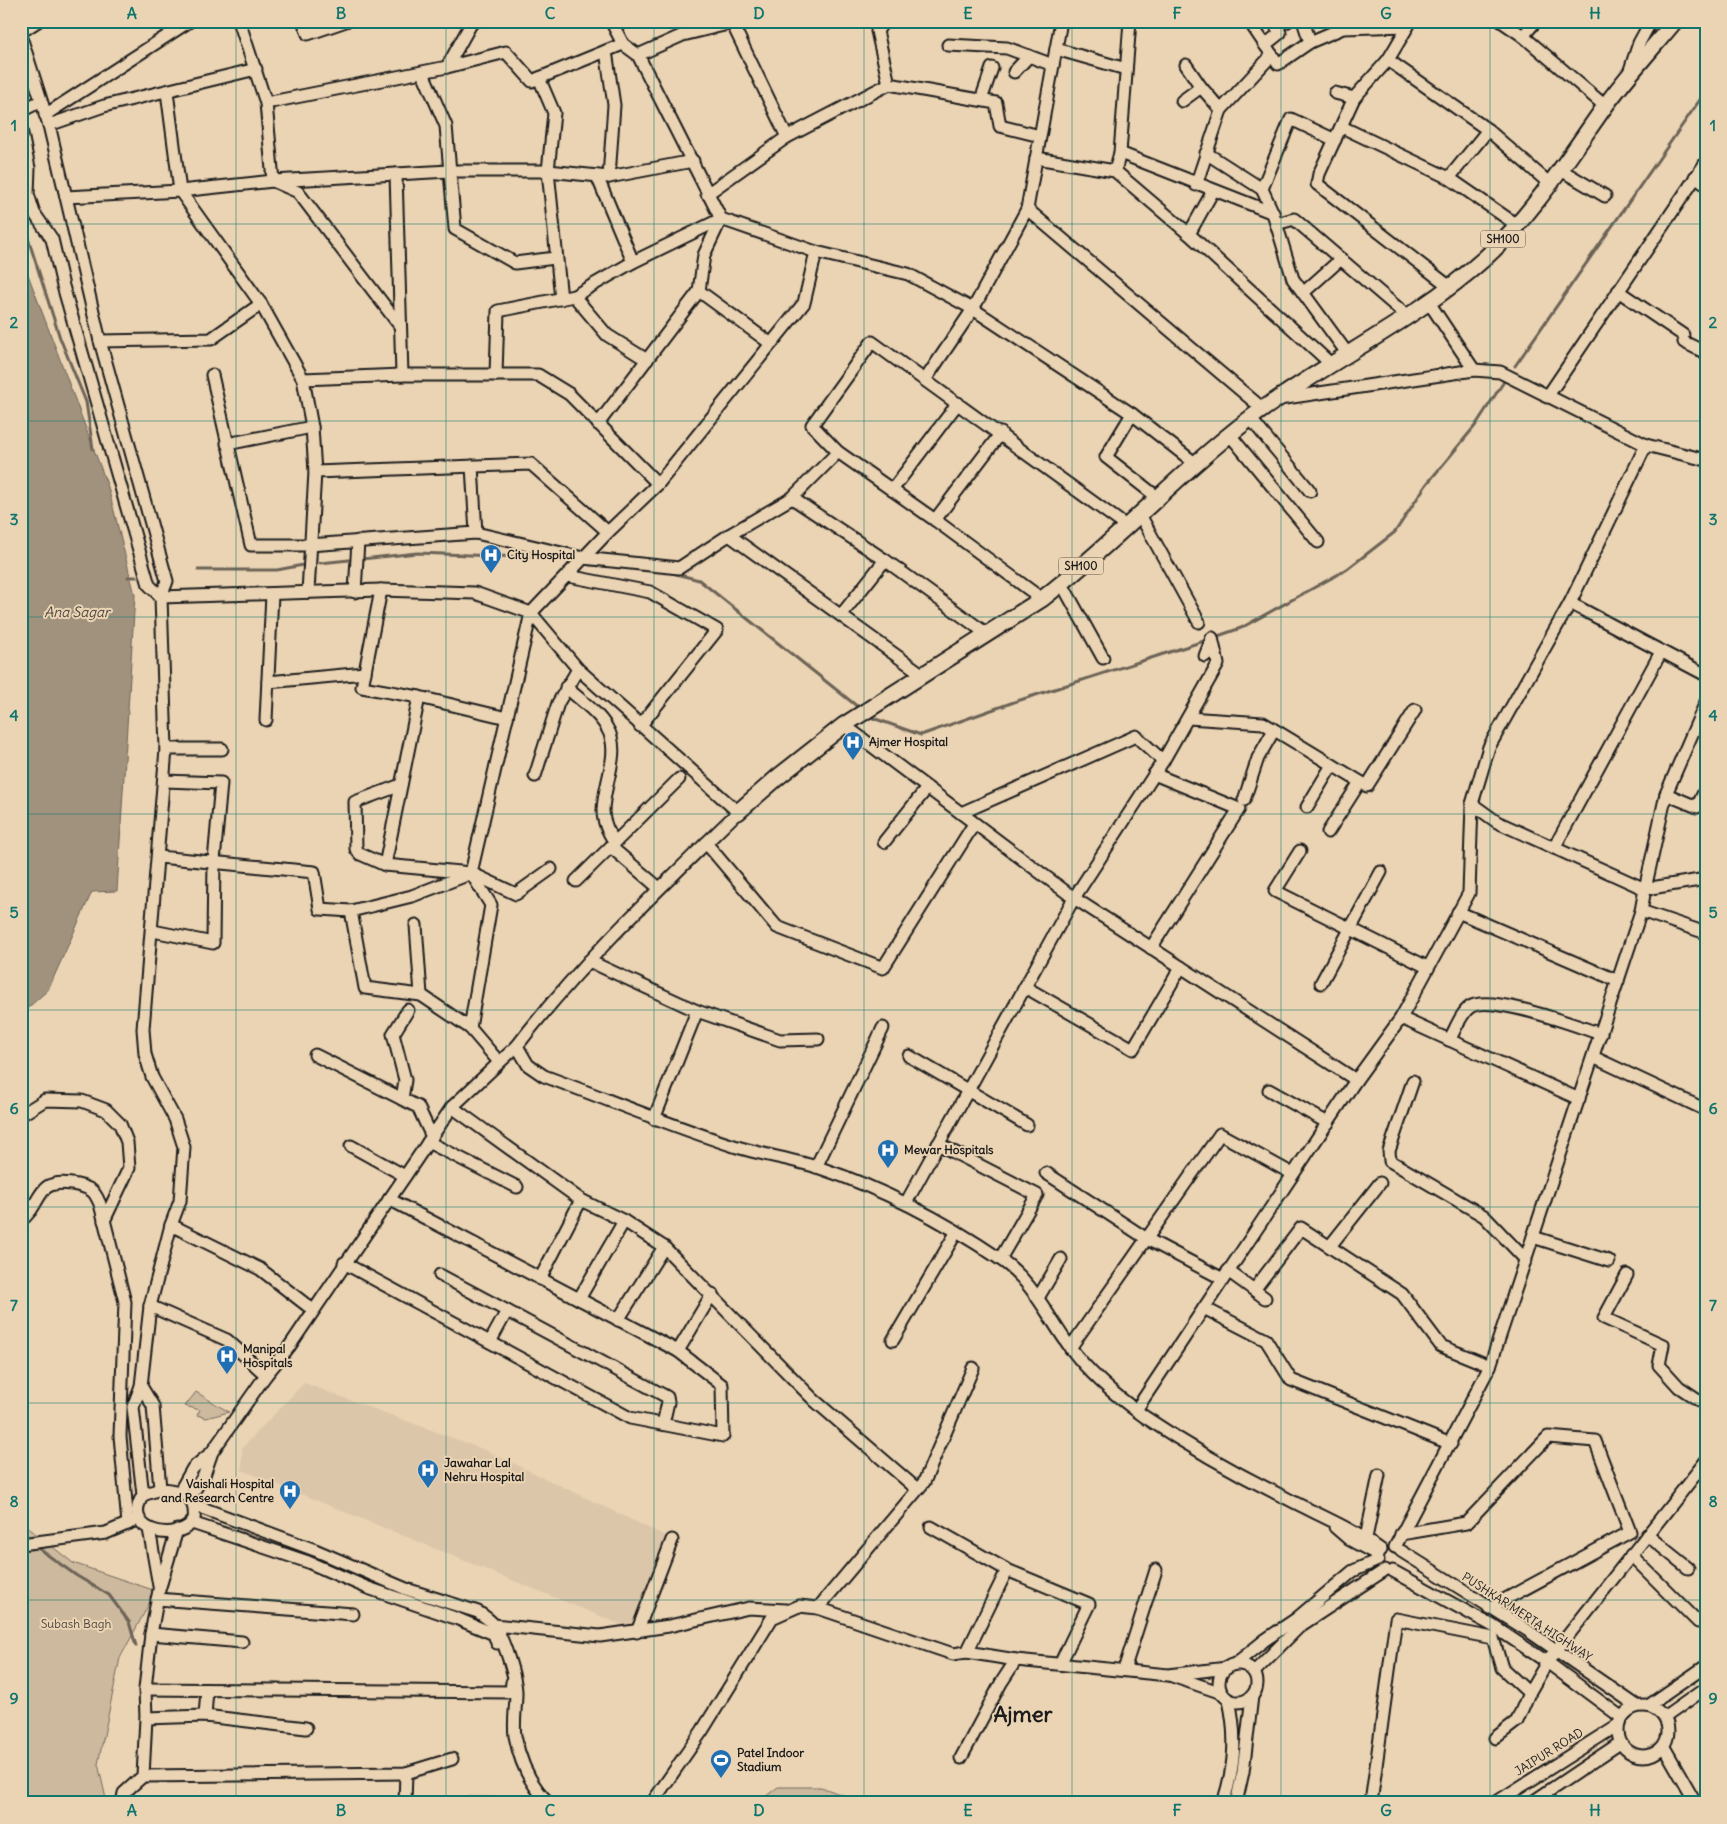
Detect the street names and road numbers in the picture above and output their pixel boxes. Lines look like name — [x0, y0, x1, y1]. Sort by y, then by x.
road number: SH100 — [1480, 230, 1526, 248]
road number: SH100 — [1058, 558, 1104, 574]
street label: PUSHKAR MERTA HIGHWAY — [1459, 1569, 1595, 1665]
street label: JAIPUR ROAD — [1512, 1725, 1586, 1779]

